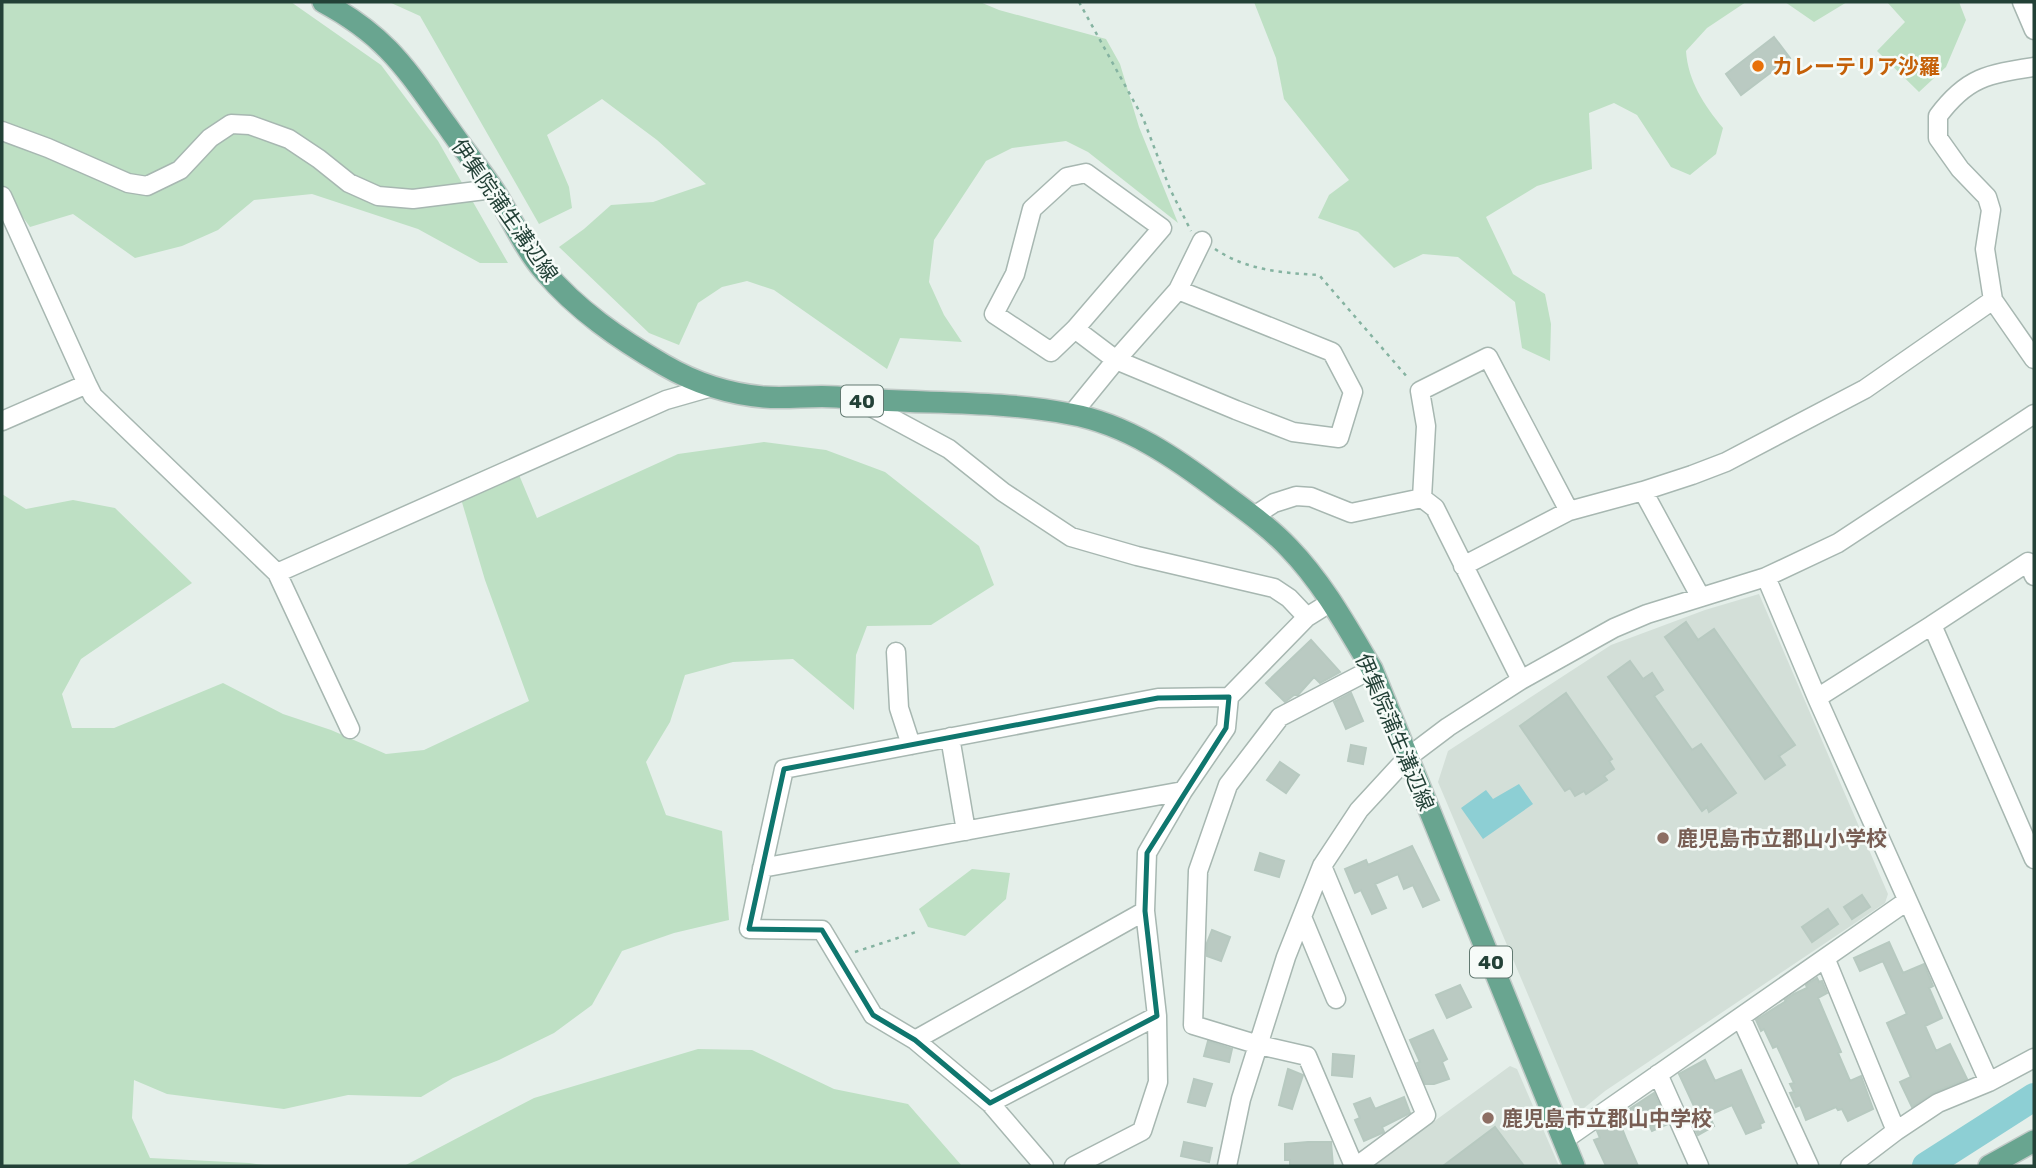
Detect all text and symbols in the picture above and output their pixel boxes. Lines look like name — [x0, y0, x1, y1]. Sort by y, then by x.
place label: カレーテリア沙羅 — [1772, 54, 1940, 79]
marker: カレーテリア沙羅 — [1750, 58, 1766, 74]
street label: 伊集院蒲生溝辺線 — [447, 134, 563, 286]
road number: 40 — [841, 386, 883, 416]
street label: 伊集院蒲生溝辺線 — [1351, 650, 1439, 814]
place label: 鹿児島市立郡山小学校 — [1677, 826, 1887, 851]
marker: 鹿児島市立郡山小学校 — [1655, 830, 1671, 846]
road number: 40 — [1470, 946, 1512, 978]
place label: 鹿児島市立郡山中学校 — [1502, 1106, 1712, 1131]
marker: 鹿児島市立郡山中学校 — [1480, 1110, 1496, 1126]

